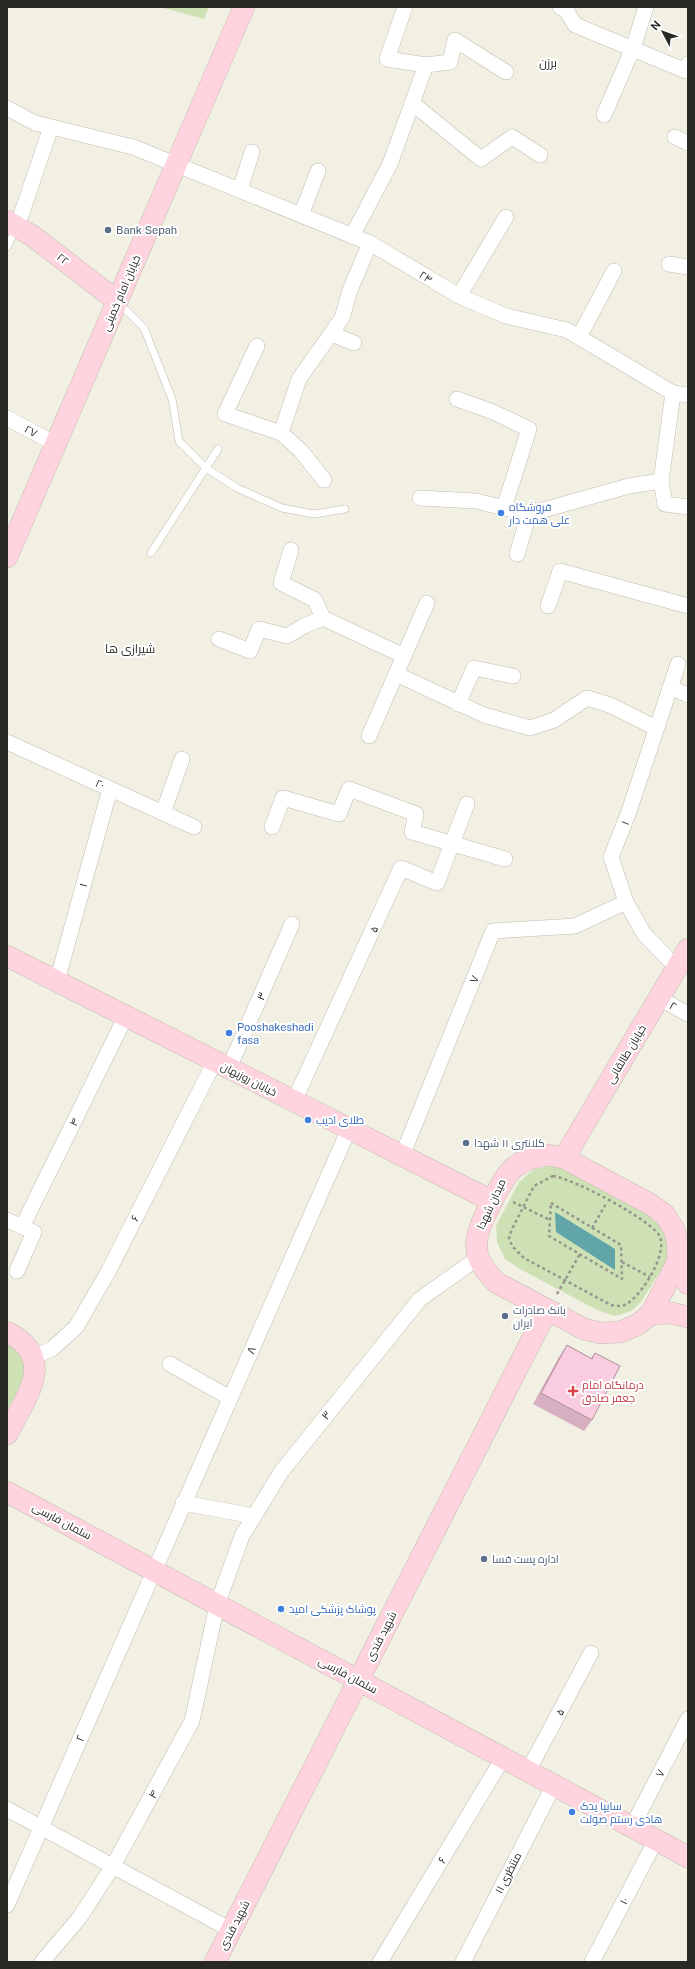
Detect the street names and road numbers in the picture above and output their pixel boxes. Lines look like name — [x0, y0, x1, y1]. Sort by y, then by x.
street label: ۲۲ — [55, 251, 71, 267]
street label: خیابان امام خمینی — [100, 253, 144, 334]
street label: ۲۴ — [417, 268, 435, 286]
street label: ۲۷ — [23, 423, 40, 439]
street label: ۲۰ — [94, 777, 106, 791]
street label: ۱ — [619, 819, 631, 827]
street label: ۱ — [77, 882, 89, 888]
street label: ۵ — [367, 924, 381, 934]
street label: ۷ — [467, 973, 481, 984]
street label: ۳ — [254, 990, 268, 1002]
street label: ۲ — [668, 999, 679, 1013]
street label: خیابان طالقانی — [604, 1023, 649, 1086]
street label: خیابان روزبهان — [219, 1060, 279, 1099]
street label: ۴ — [67, 1116, 81, 1128]
street label: میدان شهدا — [474, 1177, 509, 1232]
street label: ۶ — [128, 1213, 142, 1223]
street label: ۸ — [244, 1344, 258, 1356]
street label: ۳ — [319, 1408, 333, 1422]
street label: سلمان فارسی — [30, 1500, 93, 1542]
street label: شهید قندی — [363, 1609, 399, 1663]
street label: سلمان فارسی — [316, 1654, 379, 1696]
street label: ۵ — [553, 1707, 567, 1717]
street label: ۲ — [73, 1733, 87, 1743]
street label: ۷ — [653, 1767, 667, 1779]
street label: ۴ — [146, 1788, 160, 1800]
street label: منتظری ۱۱ — [493, 1850, 524, 1896]
street label: ۶ — [436, 1855, 448, 1865]
street label: ۱۰ — [617, 1895, 631, 1907]
street label: شهید قندی — [216, 1898, 252, 1952]

